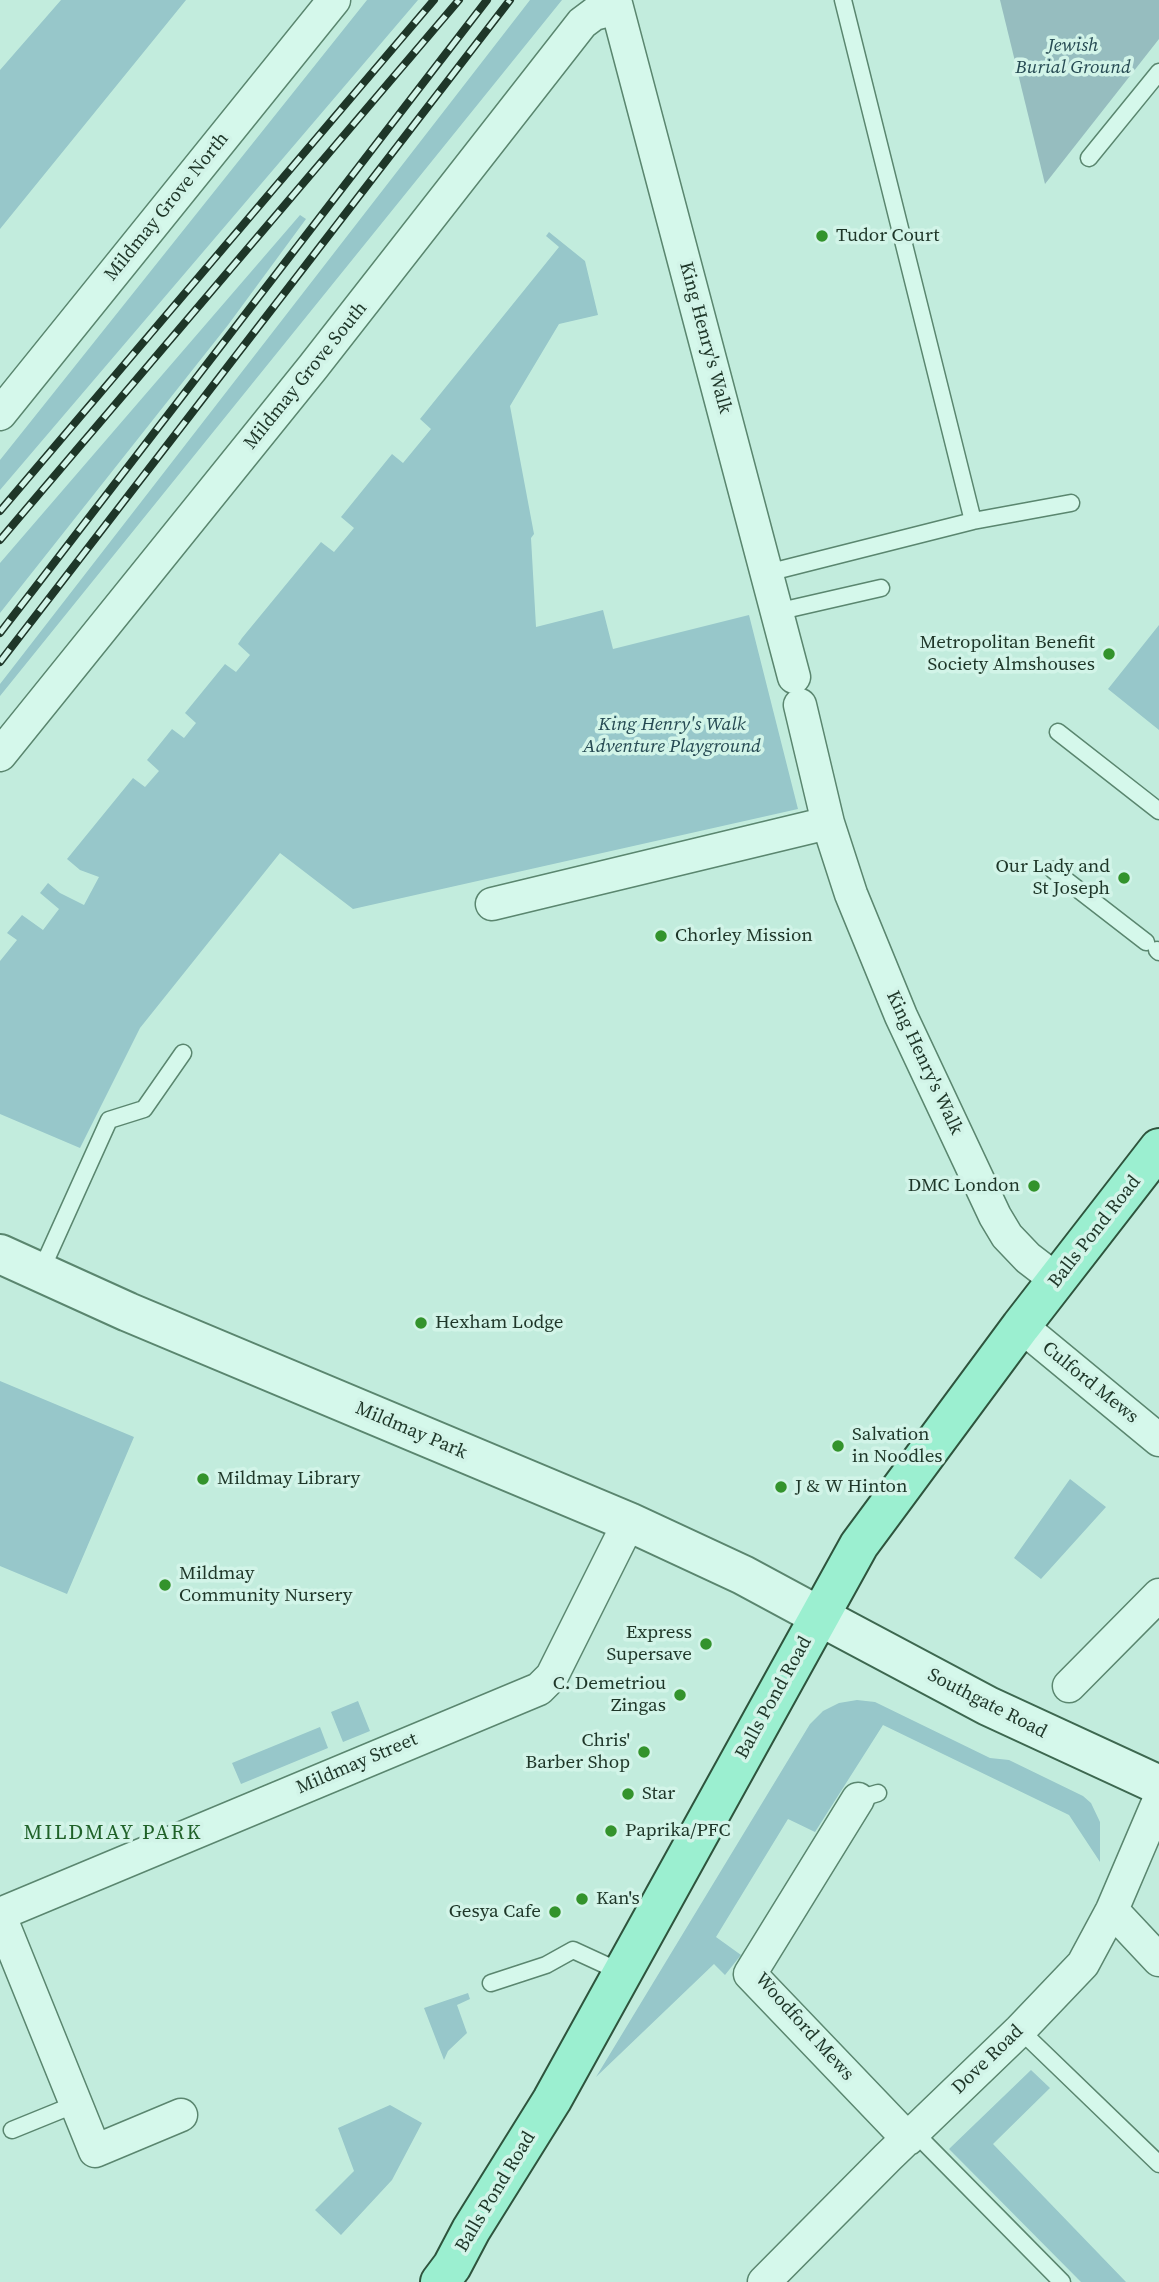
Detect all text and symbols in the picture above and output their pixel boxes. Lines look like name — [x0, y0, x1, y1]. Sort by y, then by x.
park label: Jewish Burial Ground — [1015, 35, 1131, 79]
street label: Mildmay Grove North — [100, 128, 234, 286]
place label: Tudor Court — [836, 225, 939, 247]
marker: Tudor Court — [814, 228, 830, 244]
street label: King Henry's Walk — [674, 260, 736, 416]
street label: Mildmay Grove South — [239, 298, 373, 454]
place label: Metropolitan Benefit Society Almshouses — [920, 632, 1095, 676]
marker: Metropolitan Benefit Society Almshouses — [1101, 646, 1117, 662]
park label: King Henry's Walk Adventure Playground — [583, 714, 761, 758]
place label: Our Lady and St Joseph — [995, 856, 1110, 900]
marker: Our Lady and St Joseph — [1116, 870, 1132, 886]
place label: Chorley Mission — [675, 925, 813, 947]
marker: Chorley Mission — [653, 928, 669, 944]
street label: King Henry's Walk — [881, 987, 967, 1139]
street label: Balls Pond Road — [1044, 1171, 1146, 1293]
place label: DMC London — [908, 1175, 1020, 1197]
marker: DMC London — [1026, 1178, 1042, 1194]
place label: Hexham Lodge — [435, 1312, 563, 1334]
marker: Hexham Lodge — [413, 1315, 429, 1331]
street label: Culford Mews — [1037, 1337, 1143, 1429]
street label: Mildmay Park — [352, 1397, 470, 1465]
place label: Salvation in Noodles — [852, 1424, 943, 1468]
marker: Salvation in Noodles — [830, 1438, 846, 1454]
place label: Mildmay Library — [217, 1468, 360, 1490]
marker: Mildmay Library — [195, 1471, 211, 1487]
place label: J & W Hinton — [795, 1476, 908, 1498]
marker: J & W Hinton — [773, 1479, 789, 1495]
place label: Mildmay Community Nursery — [179, 1563, 353, 1607]
marker: Mildmay Community Nursery — [157, 1577, 173, 1593]
place label: Express Supersave — [607, 1622, 692, 1666]
street label: Balls Pond Road — [731, 1633, 817, 1763]
marker: Express Supersave — [698, 1636, 714, 1652]
street label: Southgate Road — [923, 1664, 1051, 1744]
place label: C. Demetriou Zingas — [553, 1673, 666, 1717]
marker: C. Demetriou Zingas — [672, 1687, 688, 1703]
street label: Mildmay Street — [293, 1728, 421, 1800]
place label: Chris' Barber Shop — [525, 1730, 630, 1774]
marker: Chris' Barber Shop — [636, 1744, 652, 1760]
place label: Star — [642, 1783, 675, 1805]
marker: Star — [620, 1786, 636, 1802]
place label: Paprika/PFC — [625, 1820, 730, 1842]
district label: MILDMAY PARK — [25, 1821, 201, 1847]
marker: Paprika/PFC — [603, 1823, 619, 1839]
place label: Kan's — [596, 1888, 640, 1910]
marker: Kan's — [574, 1891, 590, 1907]
place label: Gesya Cafe — [449, 1901, 541, 1923]
marker: Gesya Cafe — [547, 1904, 563, 1920]
street label: Woodford Mews — [750, 1968, 858, 2086]
street label: Dove Road — [948, 2020, 1028, 2100]
street label: Balls Pond Road — [451, 2128, 541, 2256]

